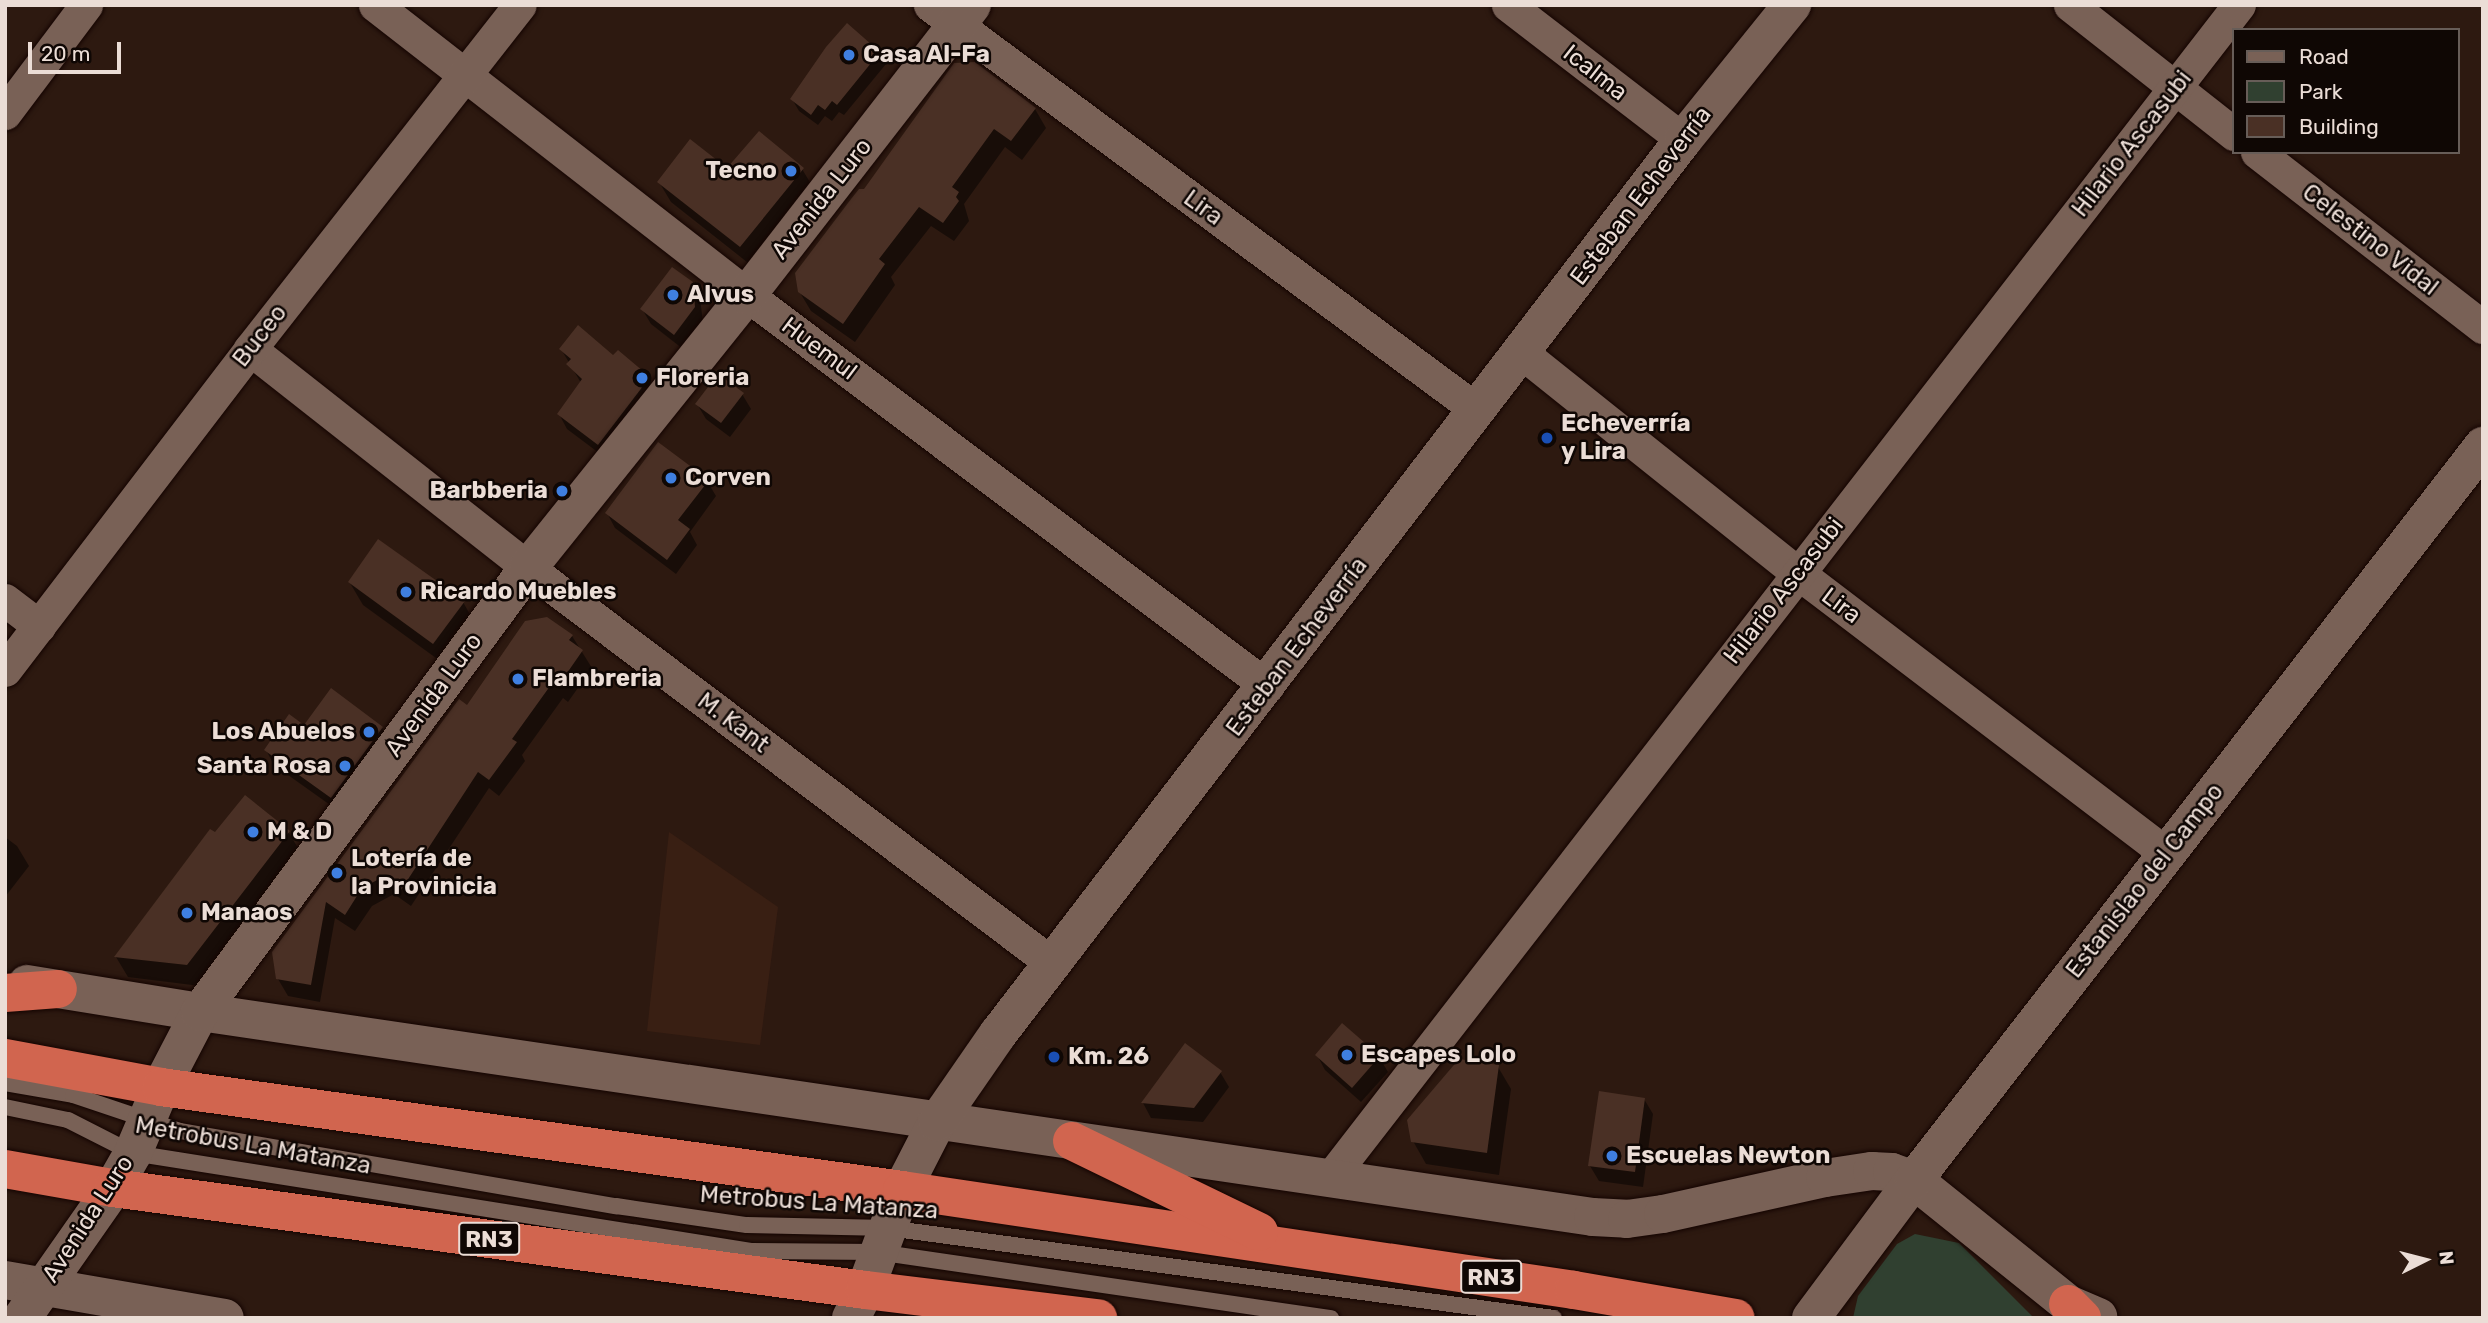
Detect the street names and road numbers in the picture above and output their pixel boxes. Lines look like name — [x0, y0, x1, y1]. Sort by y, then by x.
street label: Icalma — [1557, 39, 1633, 107]
street label: Hilario Ascasubi — [2066, 65, 2198, 223]
street label: Esteban Echeverría — [1564, 101, 1718, 291]
street label: Avenida Luro — [766, 133, 878, 265]
street label: Celestino Vidal — [2296, 178, 2444, 302]
street label: Lira — [1178, 184, 1228, 232]
street label: Buceo — [227, 299, 293, 373]
street label: Huemul — [776, 311, 862, 387]
street label: Hilario Ascasubi — [1718, 512, 1850, 670]
street label: Esteban Echeverría — [1220, 552, 1374, 742]
street label: Lira — [1816, 582, 1866, 630]
street label: Avenida Luro — [380, 628, 488, 762]
street label: M. Kant — [692, 687, 774, 759]
street label: Estanislao del Campo — [2060, 778, 2230, 984]
street label: Metrobus La Matanza — [133, 1111, 373, 1181]
street label: Avenida Luro — [36, 1150, 140, 1288]
street label: Metrobus La Matanza — [699, 1180, 939, 1226]
road number: RN3 — [458, 1220, 520, 1258]
road number: RN3 — [1460, 1258, 1522, 1296]

